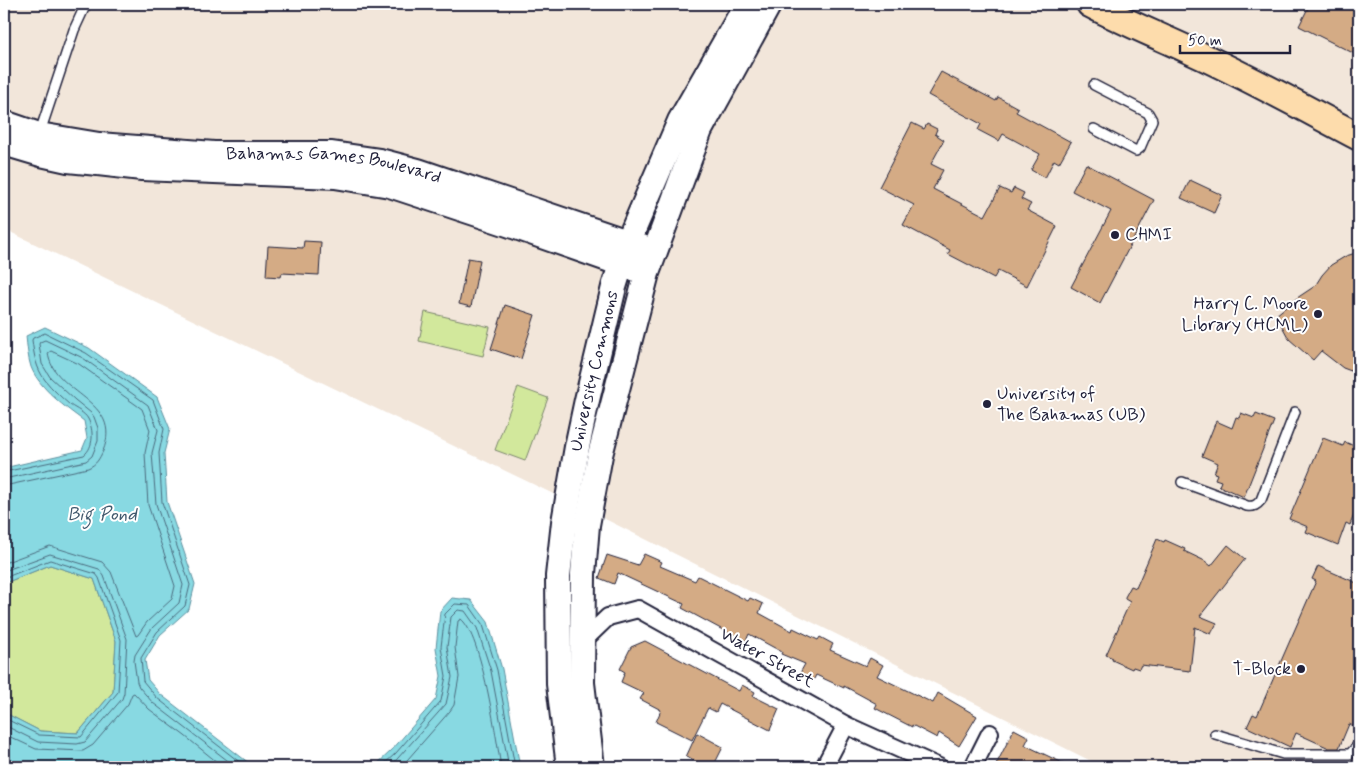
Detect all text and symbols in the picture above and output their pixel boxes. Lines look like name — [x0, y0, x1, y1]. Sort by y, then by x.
scale bar — [1180, 22, 1290, 54]
text: 50 m — [1188, 31, 1222, 51]
street label: Bahamas Games Boulevard — [226, 142, 444, 190]
place label: CHMI — [1125, 223, 1172, 247]
marker: CHMI — [1109, 229, 1121, 241]
street label: University Commons — [564, 288, 625, 454]
place label: Harry C. Moore Library (HCML) — [1182, 292, 1309, 337]
marker: Harry C. Moore Library (HCML) — [1312, 308, 1324, 320]
place label: University of The Bahamas (UB) — [997, 382, 1146, 427]
marker: University of The Bahamas (UB) — [981, 398, 993, 410]
water label: Big Pond — [67, 502, 138, 529]
street label: Water Street — [715, 622, 819, 694]
place label: T-Block — [1233, 657, 1291, 681]
marker: T-Block — [1295, 663, 1307, 675]

